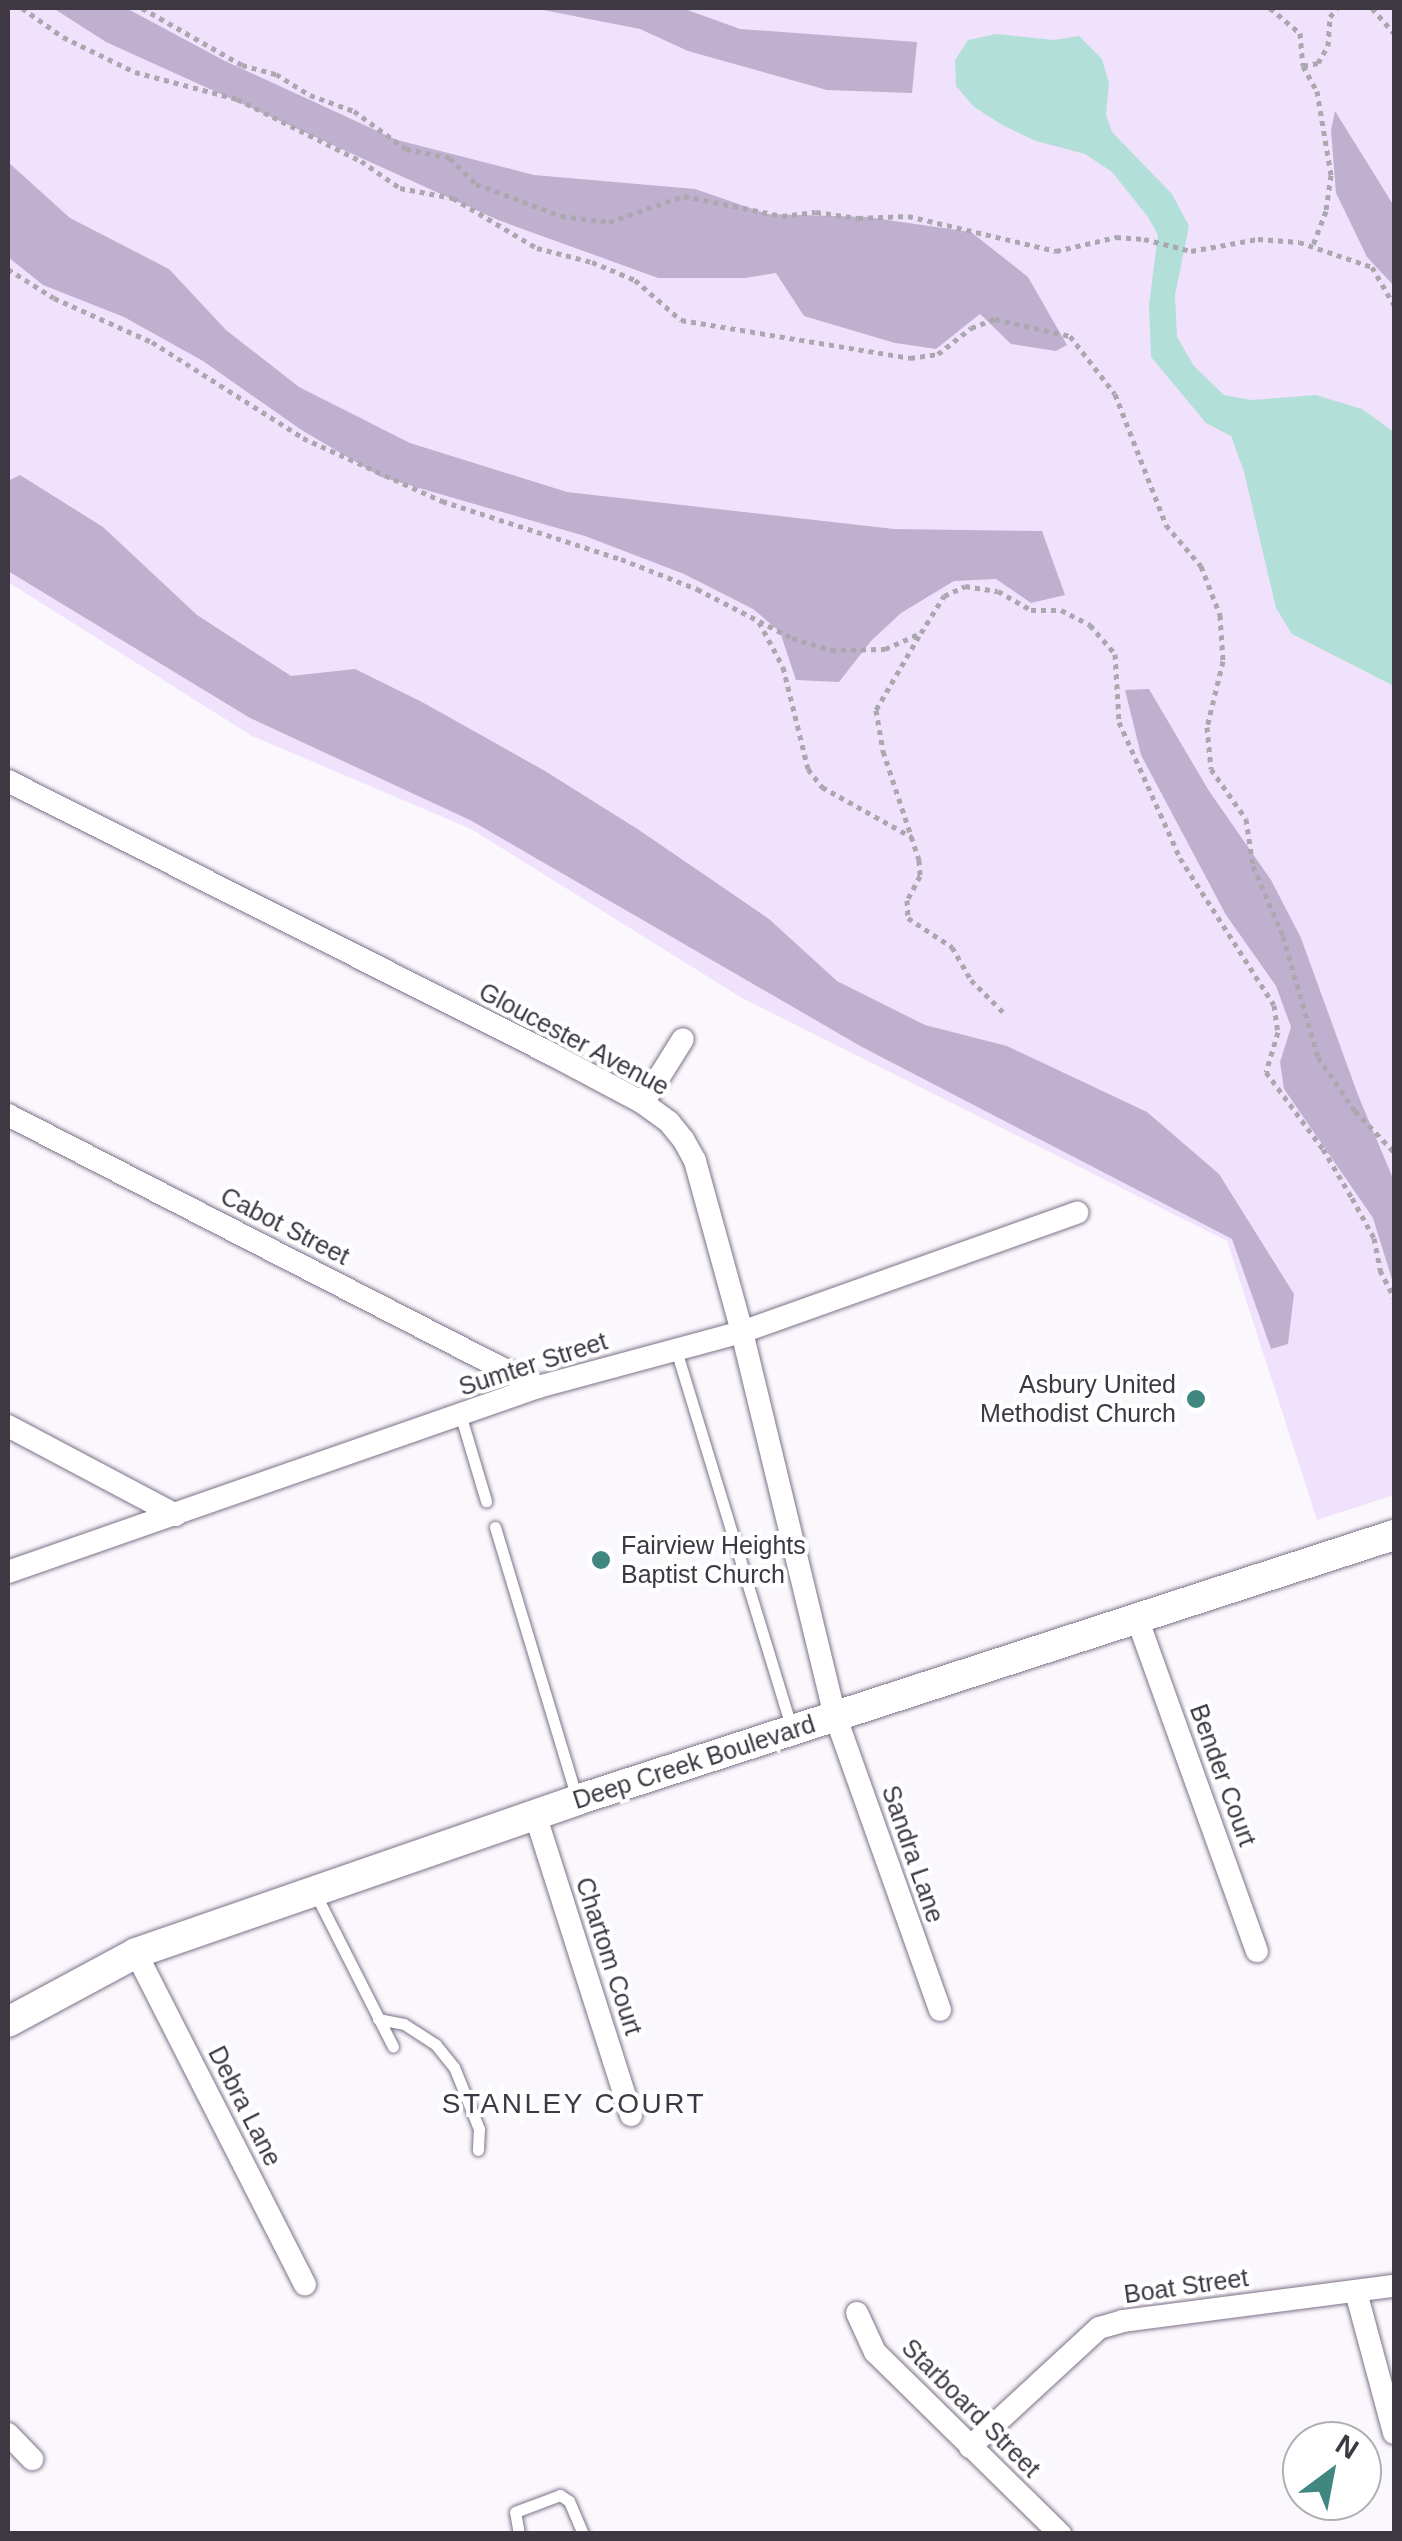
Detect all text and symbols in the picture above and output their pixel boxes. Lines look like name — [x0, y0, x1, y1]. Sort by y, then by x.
street label: Gloucester Avenue — [473, 976, 675, 1102]
street label: Cabot Street — [216, 1181, 354, 1271]
street label: Sumter Street — [455, 1326, 611, 1402]
place label: Asbury United Methodist Church — [980, 1370, 1176, 1429]
marker: Asbury United Methodist Church — [1185, 1388, 1207, 1410]
place label: Fairview Heights Baptist Church — [621, 1531, 806, 1590]
marker: Fairview Heights Baptist Church — [590, 1549, 612, 1571]
street label: Bender Court — [1183, 1700, 1263, 1850]
street label: Deep Creek Boulevard — [569, 1709, 819, 1815]
street label: Sandra Lane — [876, 1781, 950, 1927]
street label: Chartom Court — [569, 1873, 649, 2039]
street label: Debra Lane — [202, 2041, 288, 2171]
district label: STANLEY COURT — [442, 2087, 706, 2121]
street label: Boat Street — [1122, 2262, 1250, 2310]
street label: Starboard Street — [896, 2333, 1046, 2483]
north arrow — [1282, 2421, 1382, 2521]
text: N — [1330, 2428, 1364, 2465]

